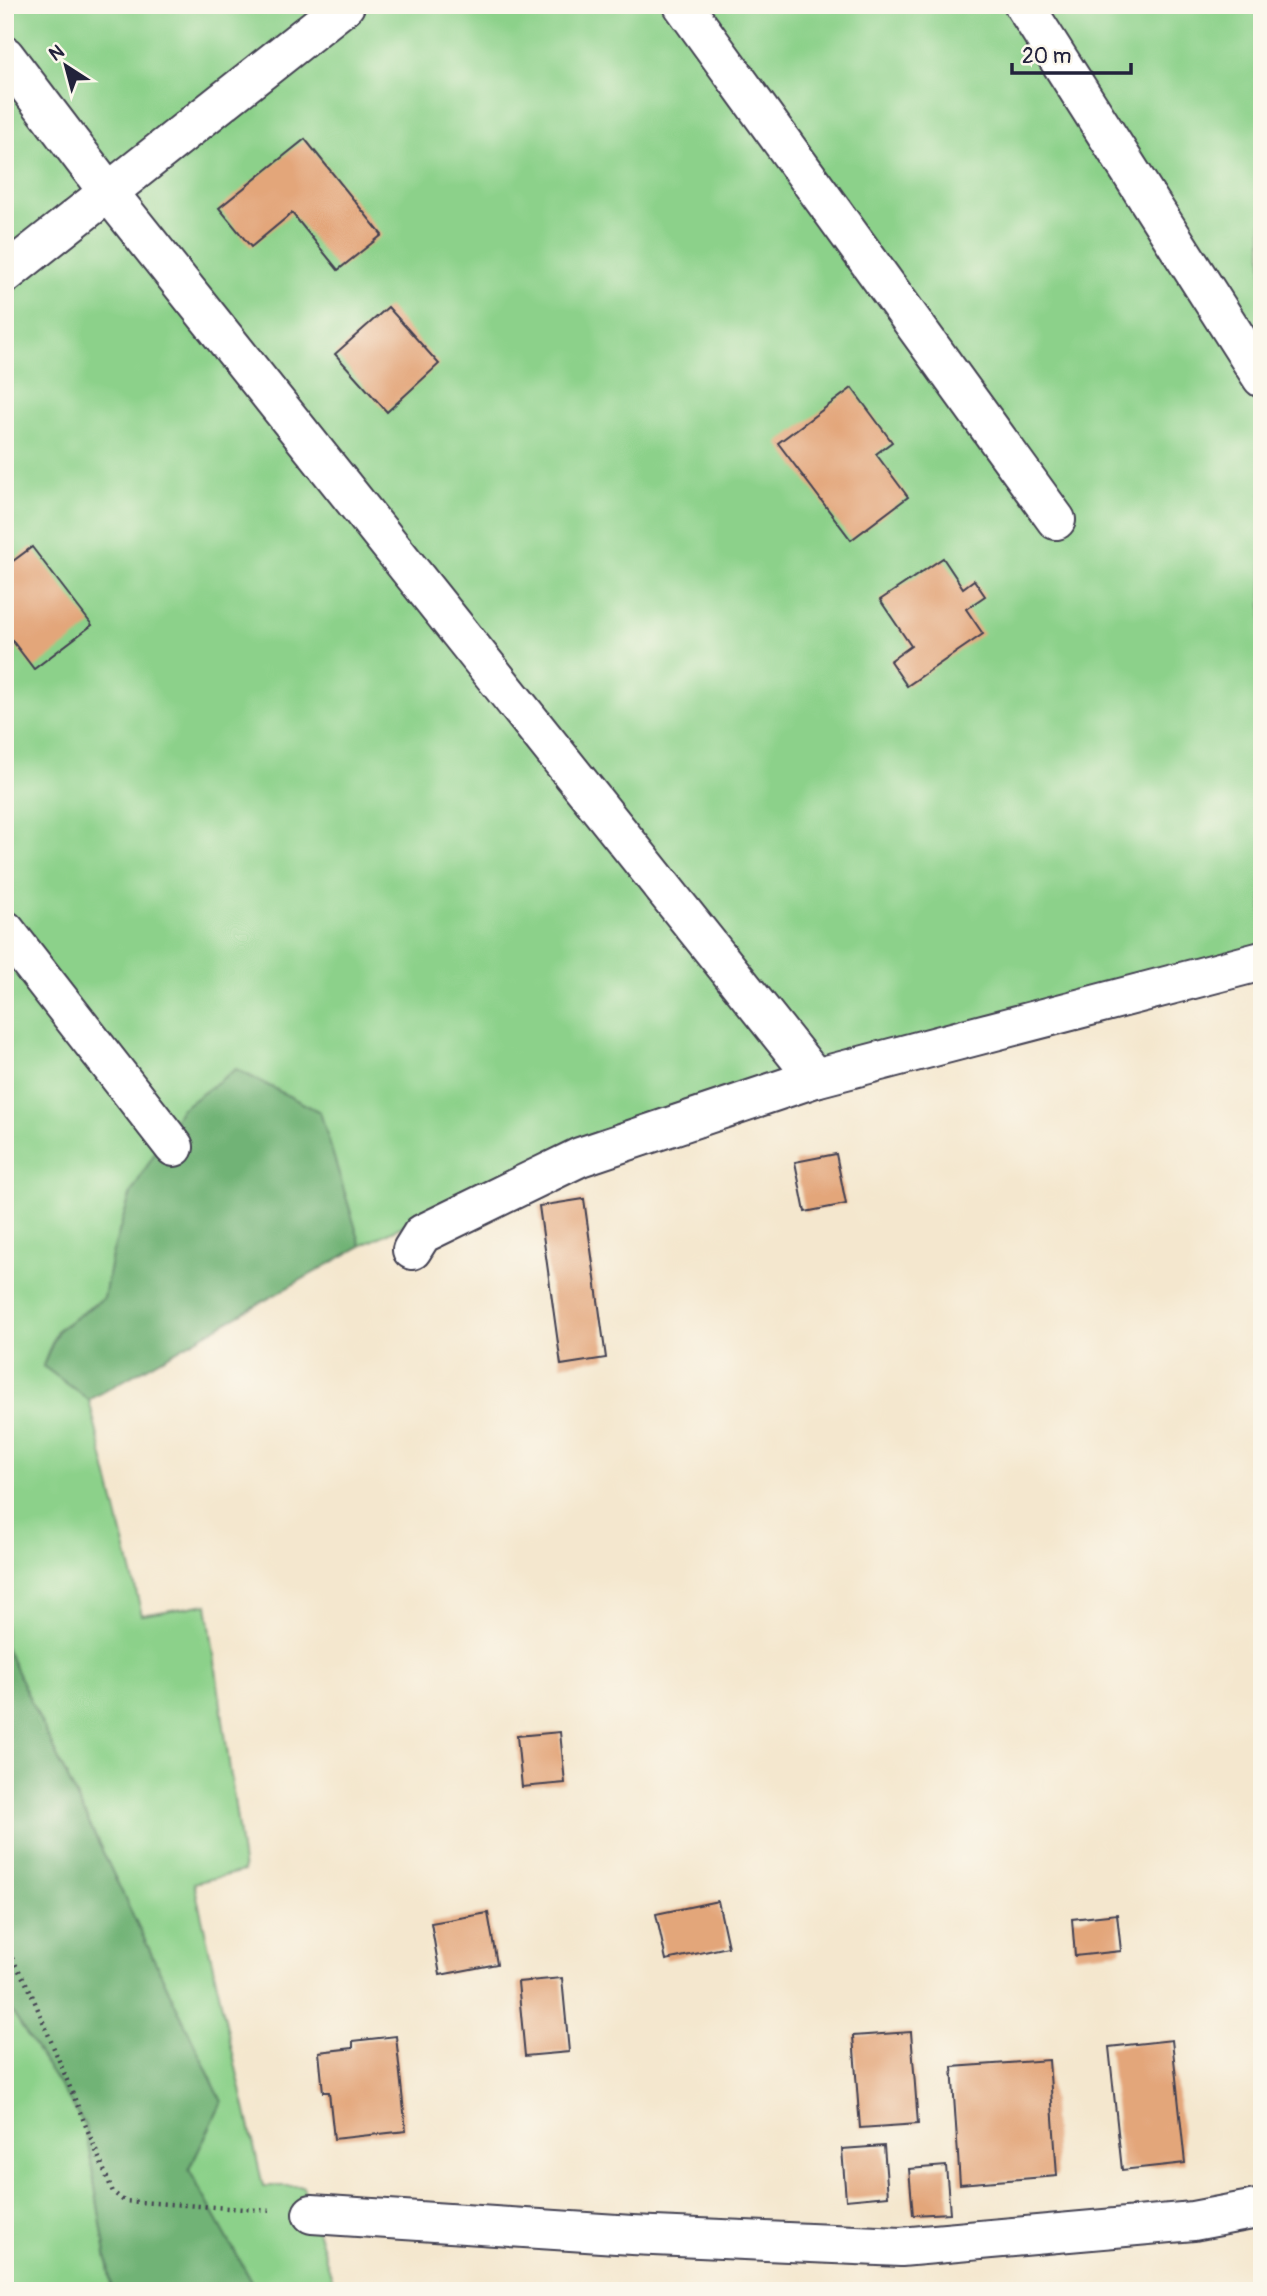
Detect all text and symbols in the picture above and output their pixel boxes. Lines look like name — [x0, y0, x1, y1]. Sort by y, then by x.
north arrow — [32, 32, 102, 102]
scale bar — [1012, 32, 1130, 76]
text: N — [44, 39, 69, 67]
text: 20 m — [1022, 43, 1071, 70]

